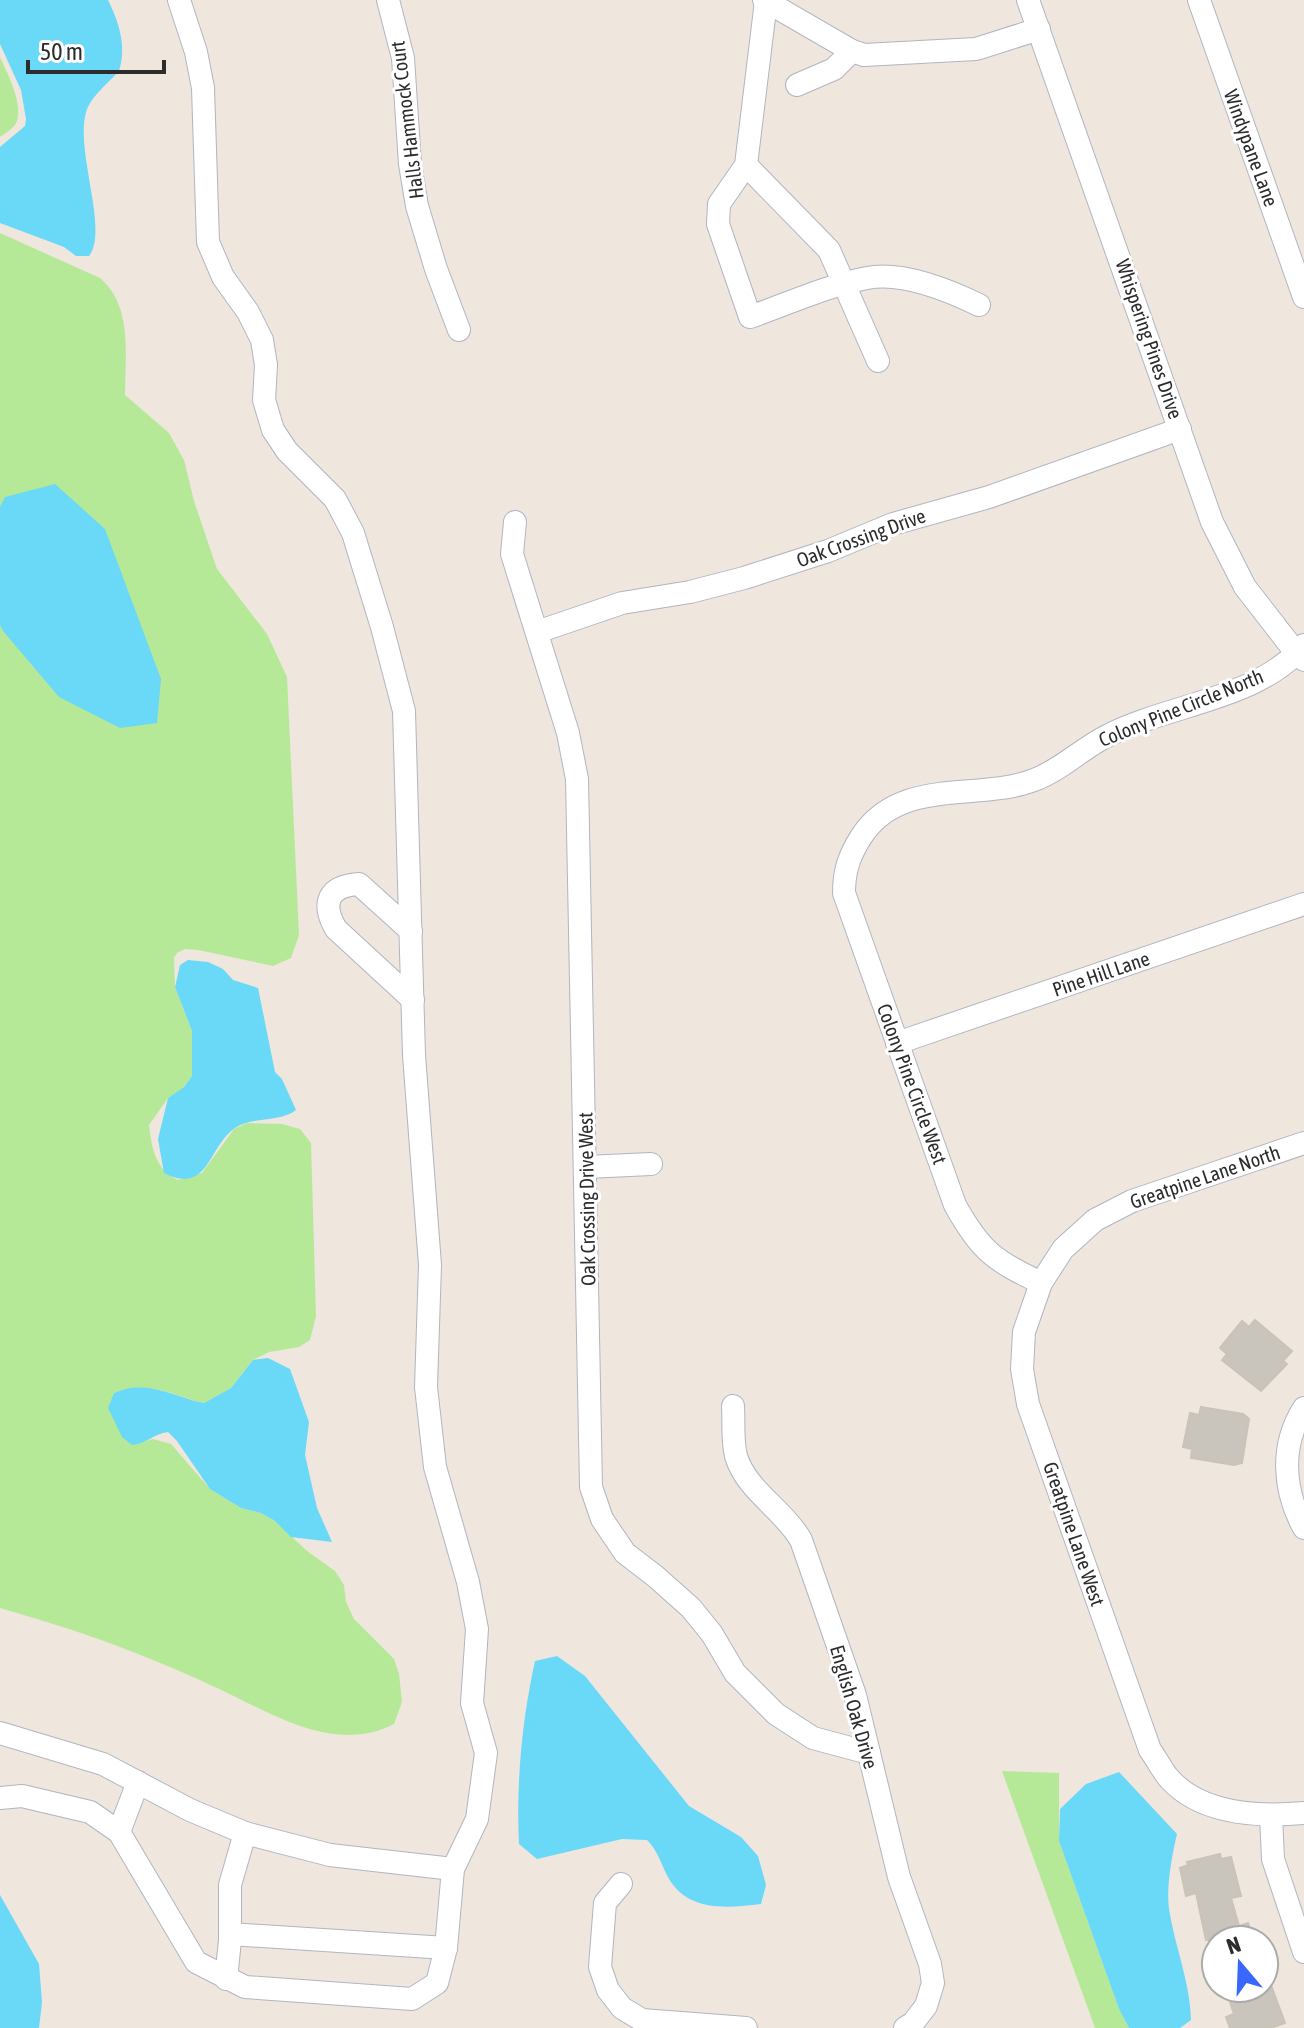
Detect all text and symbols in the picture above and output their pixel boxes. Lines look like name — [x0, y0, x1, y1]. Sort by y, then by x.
scale bar — [28, 24, 164, 74]
text: 50 m — [40, 38, 83, 65]
street label: Halls Hammock Court — [385, 40, 428, 200]
street label: Windypane Lane — [1220, 86, 1283, 209]
street label: Whispering Pines Drive — [1111, 256, 1188, 422]
street label: Oak Crossing Drive — [793, 504, 928, 571]
street label: Colony Pine Circle North — [1095, 664, 1266, 751]
street label: Pine Hill Lane — [1049, 946, 1152, 1001]
street label: Colony Pine Circle West — [873, 1001, 952, 1167]
street label: Oak Crossing Drive West — [573, 1112, 600, 1286]
street label: Greatpine Lane North — [1127, 1140, 1283, 1213]
street label: Greatpine Lane West — [1039, 1459, 1110, 1609]
street label: English Oak Drive — [826, 1642, 883, 1771]
north arrow — [1200, 1924, 1280, 2004]
text: N — [1223, 1931, 1244, 1959]

